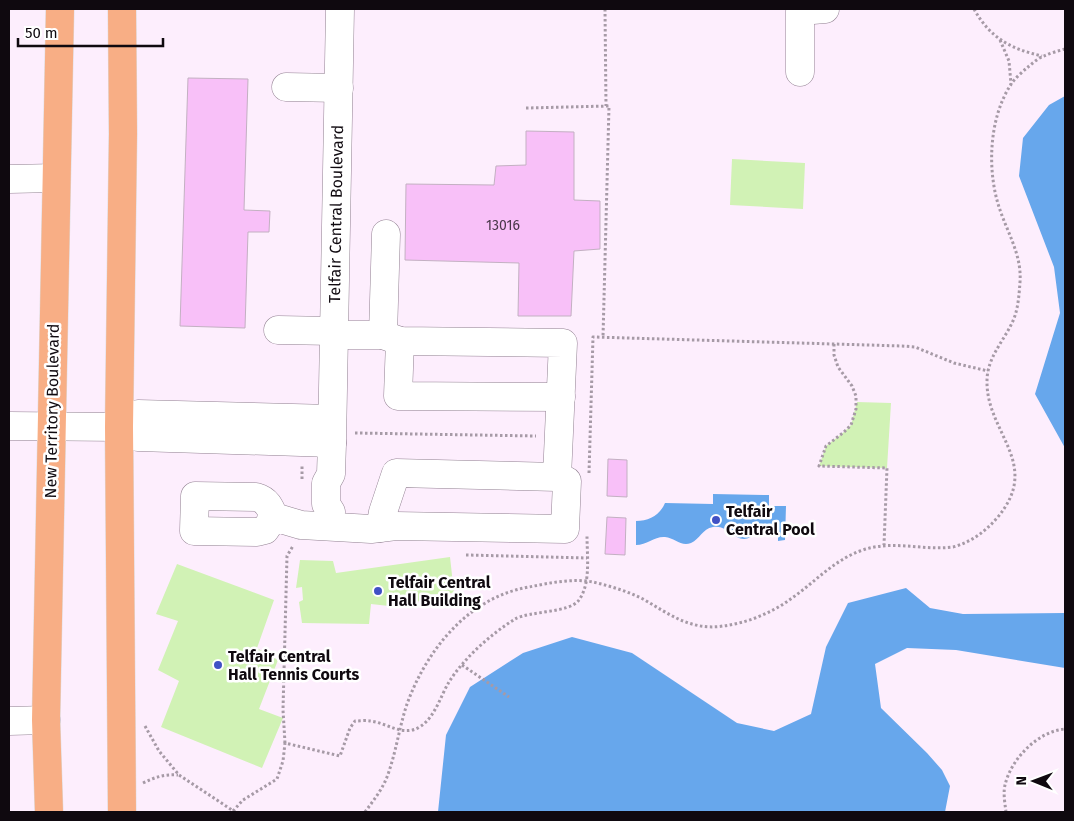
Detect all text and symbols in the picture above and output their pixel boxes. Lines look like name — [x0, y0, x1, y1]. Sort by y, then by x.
scale bar — [18, 15, 162, 47]
text: 50 m — [25, 24, 58, 42]
street label: Telfair Central Boulevard — [325, 125, 347, 303]
house number: 13016 — [486, 217, 520, 234]
street label: New Territory Boulevard — [41, 323, 63, 499]
place label: Telfair Central Pool — [726, 502, 815, 539]
marker: Telfair Central Pool — [710, 514, 722, 526]
place label: Telfair Central Hall Building — [388, 573, 491, 610]
marker: Telfair Central Hall Building — [372, 585, 384, 597]
place label: Telfair Central Hall Tennis Courts — [228, 647, 360, 684]
marker: Telfair Central Hall Tennis Courts — [212, 659, 224, 671]
north arrow — [1009, 756, 1059, 806]
text: N — [1013, 776, 1030, 786]

